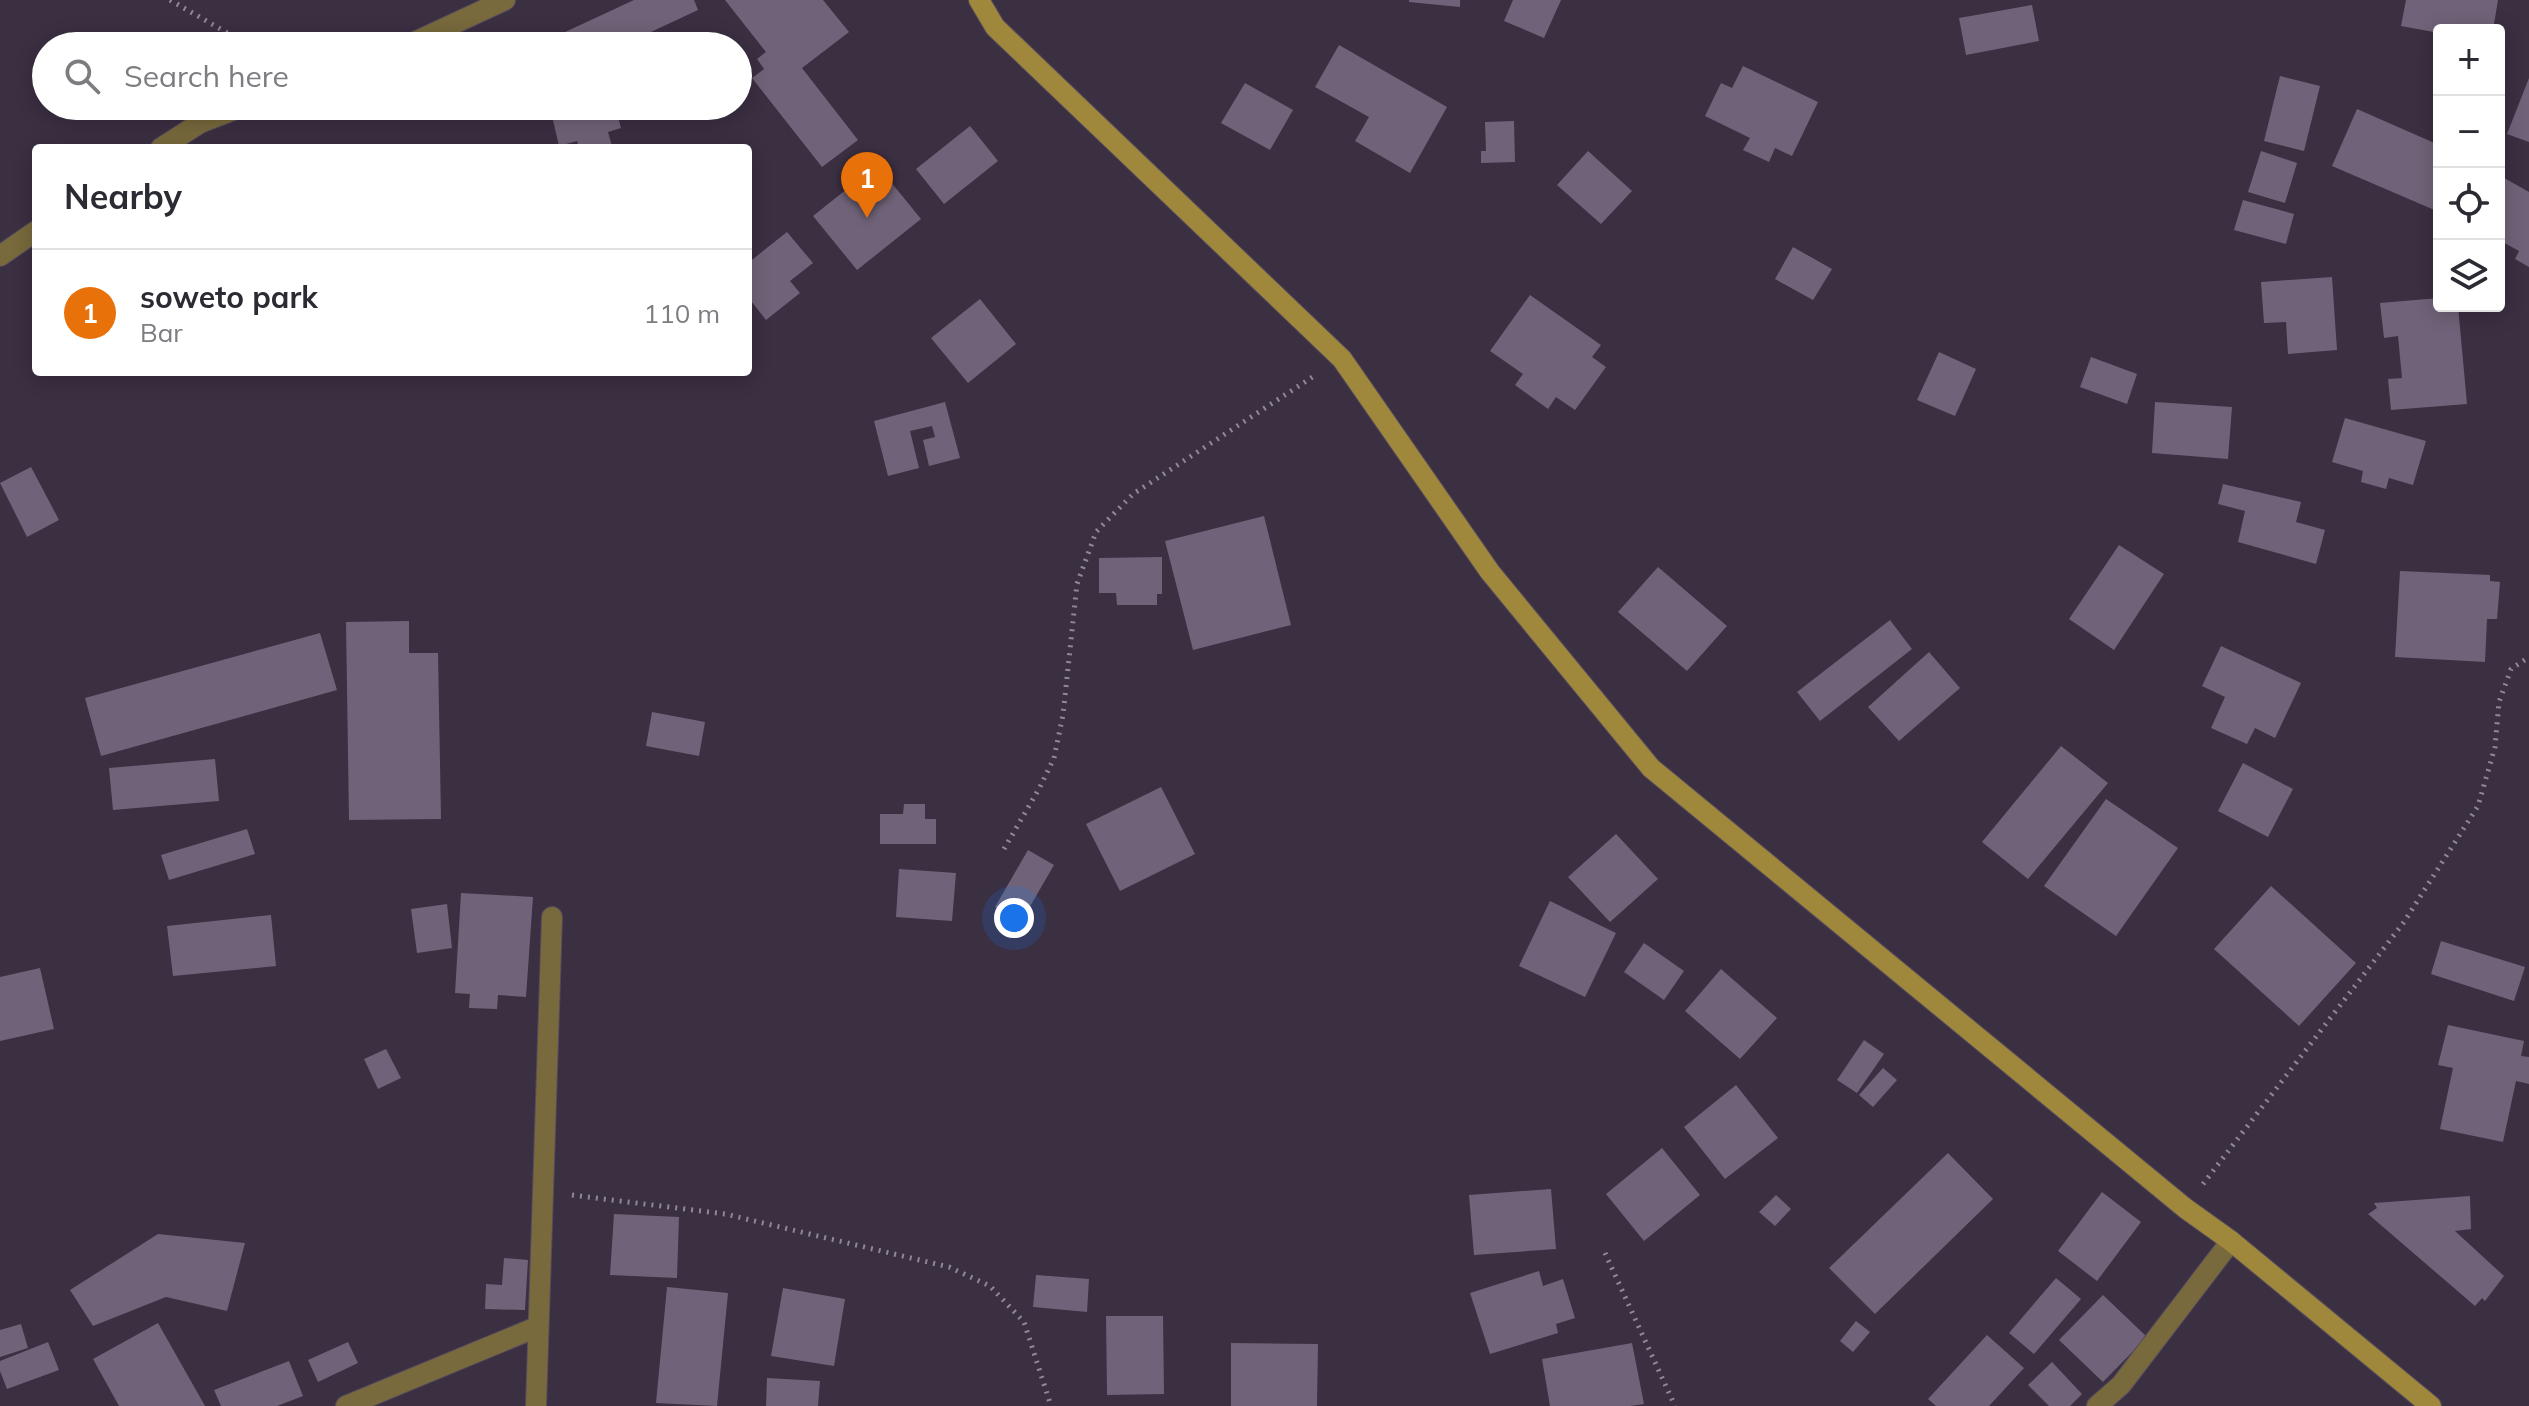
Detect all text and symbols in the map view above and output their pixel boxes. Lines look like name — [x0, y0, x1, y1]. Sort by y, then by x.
map controls — [2433, 24, 2505, 312]
button: + — [2433, 24, 2505, 96]
search box — [32, 32, 752, 120]
icon: search — [60, 54, 104, 98]
text: Search here — [124, 57, 289, 95]
button: − — [2433, 96, 2505, 168]
pin: 1 — [841, 152, 893, 218]
button: locate — [2433, 168, 2505, 240]
text: Nearby — [64, 175, 182, 218]
button: layers — [2433, 240, 2505, 312]
text: soweto park — [140, 278, 318, 316]
text: 1 — [82, 297, 98, 330]
text: 110 m — [644, 297, 720, 330]
text: Bar — [140, 316, 183, 349]
your location — [994, 898, 1034, 938]

